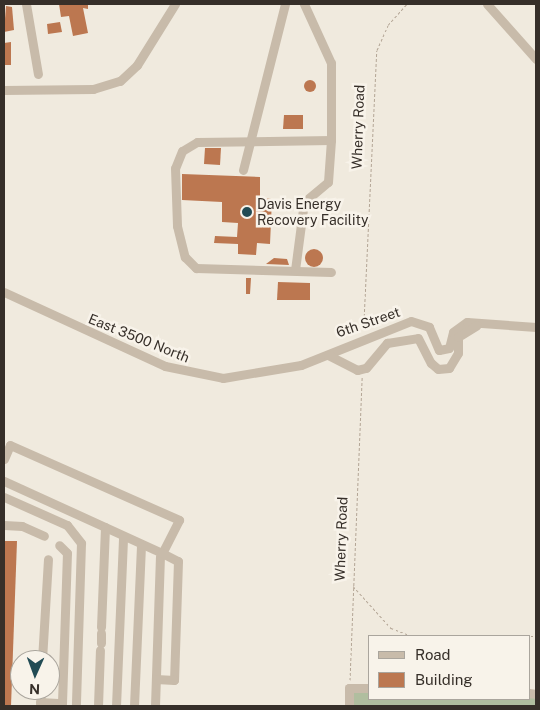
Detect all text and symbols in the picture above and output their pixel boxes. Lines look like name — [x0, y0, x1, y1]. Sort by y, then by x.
street label: Wherry Road — [348, 84, 368, 170]
place label: Davis Energy Recovery Facility — [257, 196, 368, 228]
marker: Davis Energy Recovery Facility — [241, 206, 253, 218]
street label: 6th Street — [334, 303, 402, 341]
street label: East 3500 North — [86, 310, 192, 366]
street label: Wherry Road — [331, 496, 351, 582]
legend — [368, 635, 530, 700]
text: Road — [415, 646, 451, 663]
north arrow — [10, 650, 60, 700]
text: Building — [415, 671, 473, 688]
text: N — [29, 681, 40, 697]

